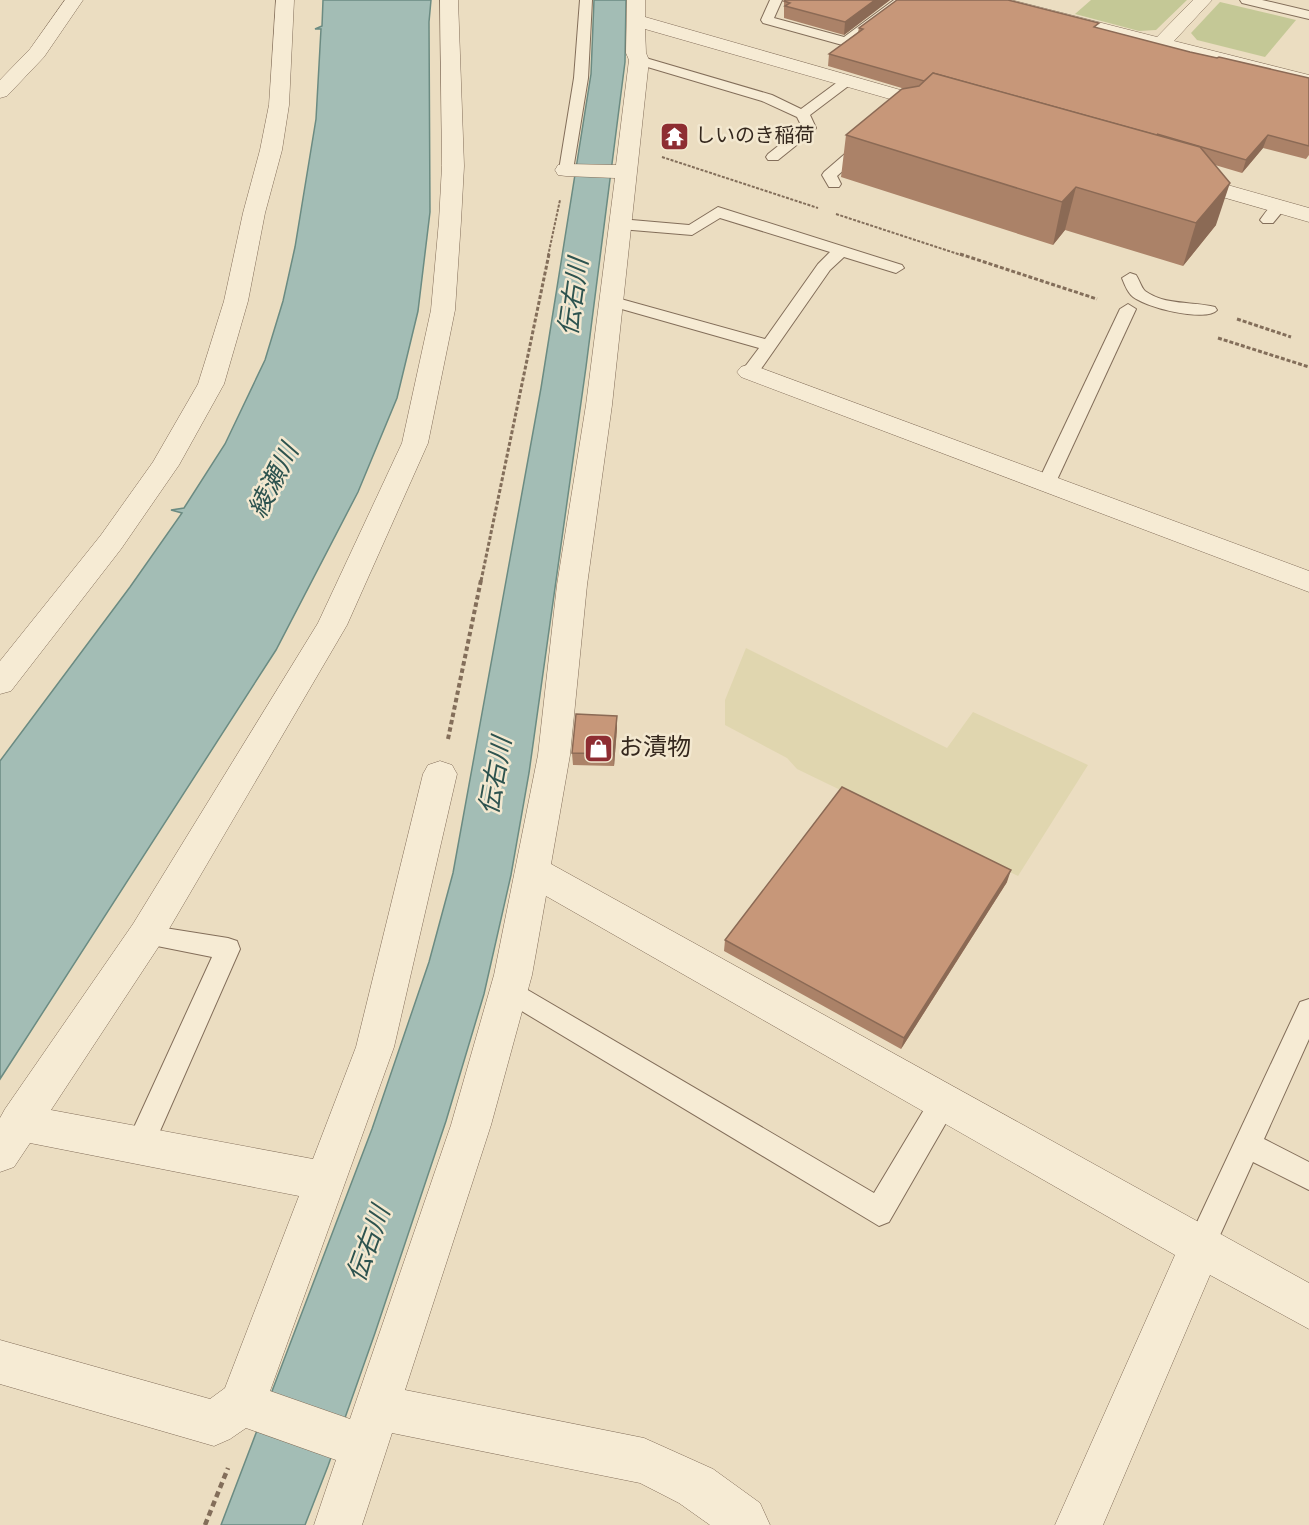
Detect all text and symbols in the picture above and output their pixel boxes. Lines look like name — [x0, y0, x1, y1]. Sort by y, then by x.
temple icon: しいのき稲荷 — [658, 120, 690, 152]
place label: しいのき稲荷 — [695, 121, 814, 151]
water label: 伝右川 — [549, 253, 600, 338]
water label: 綾瀬川 — [238, 435, 311, 525]
place label: お漬物 — [619, 730, 691, 766]
water label: 伝右川 — [470, 731, 523, 818]
shop icon: お漬物 — [582, 732, 614, 764]
water label: 伝右川 — [337, 1198, 402, 1287]

